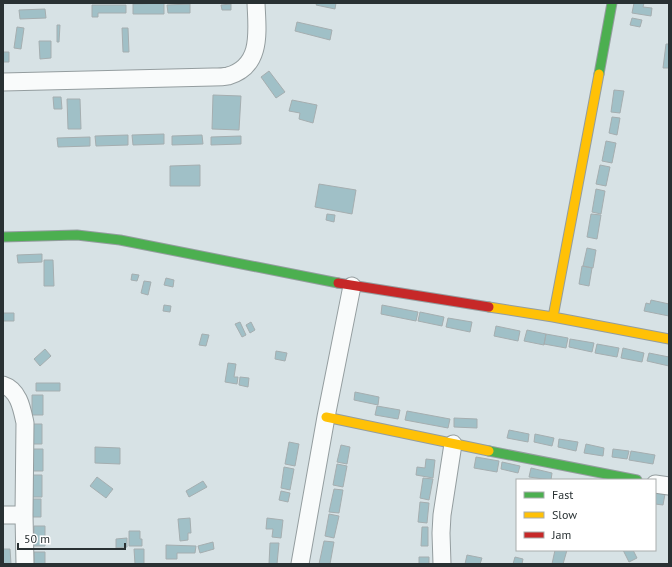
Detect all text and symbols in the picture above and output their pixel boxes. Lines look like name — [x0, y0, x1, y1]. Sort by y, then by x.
legend — [516, 479, 656, 551]
text: Fast — [552, 487, 573, 502]
text: Slow — [552, 507, 577, 522]
scale bar — [18, 525, 125, 551]
text: Jam — [551, 527, 571, 542]
text: 50 m — [24, 531, 50, 546]

